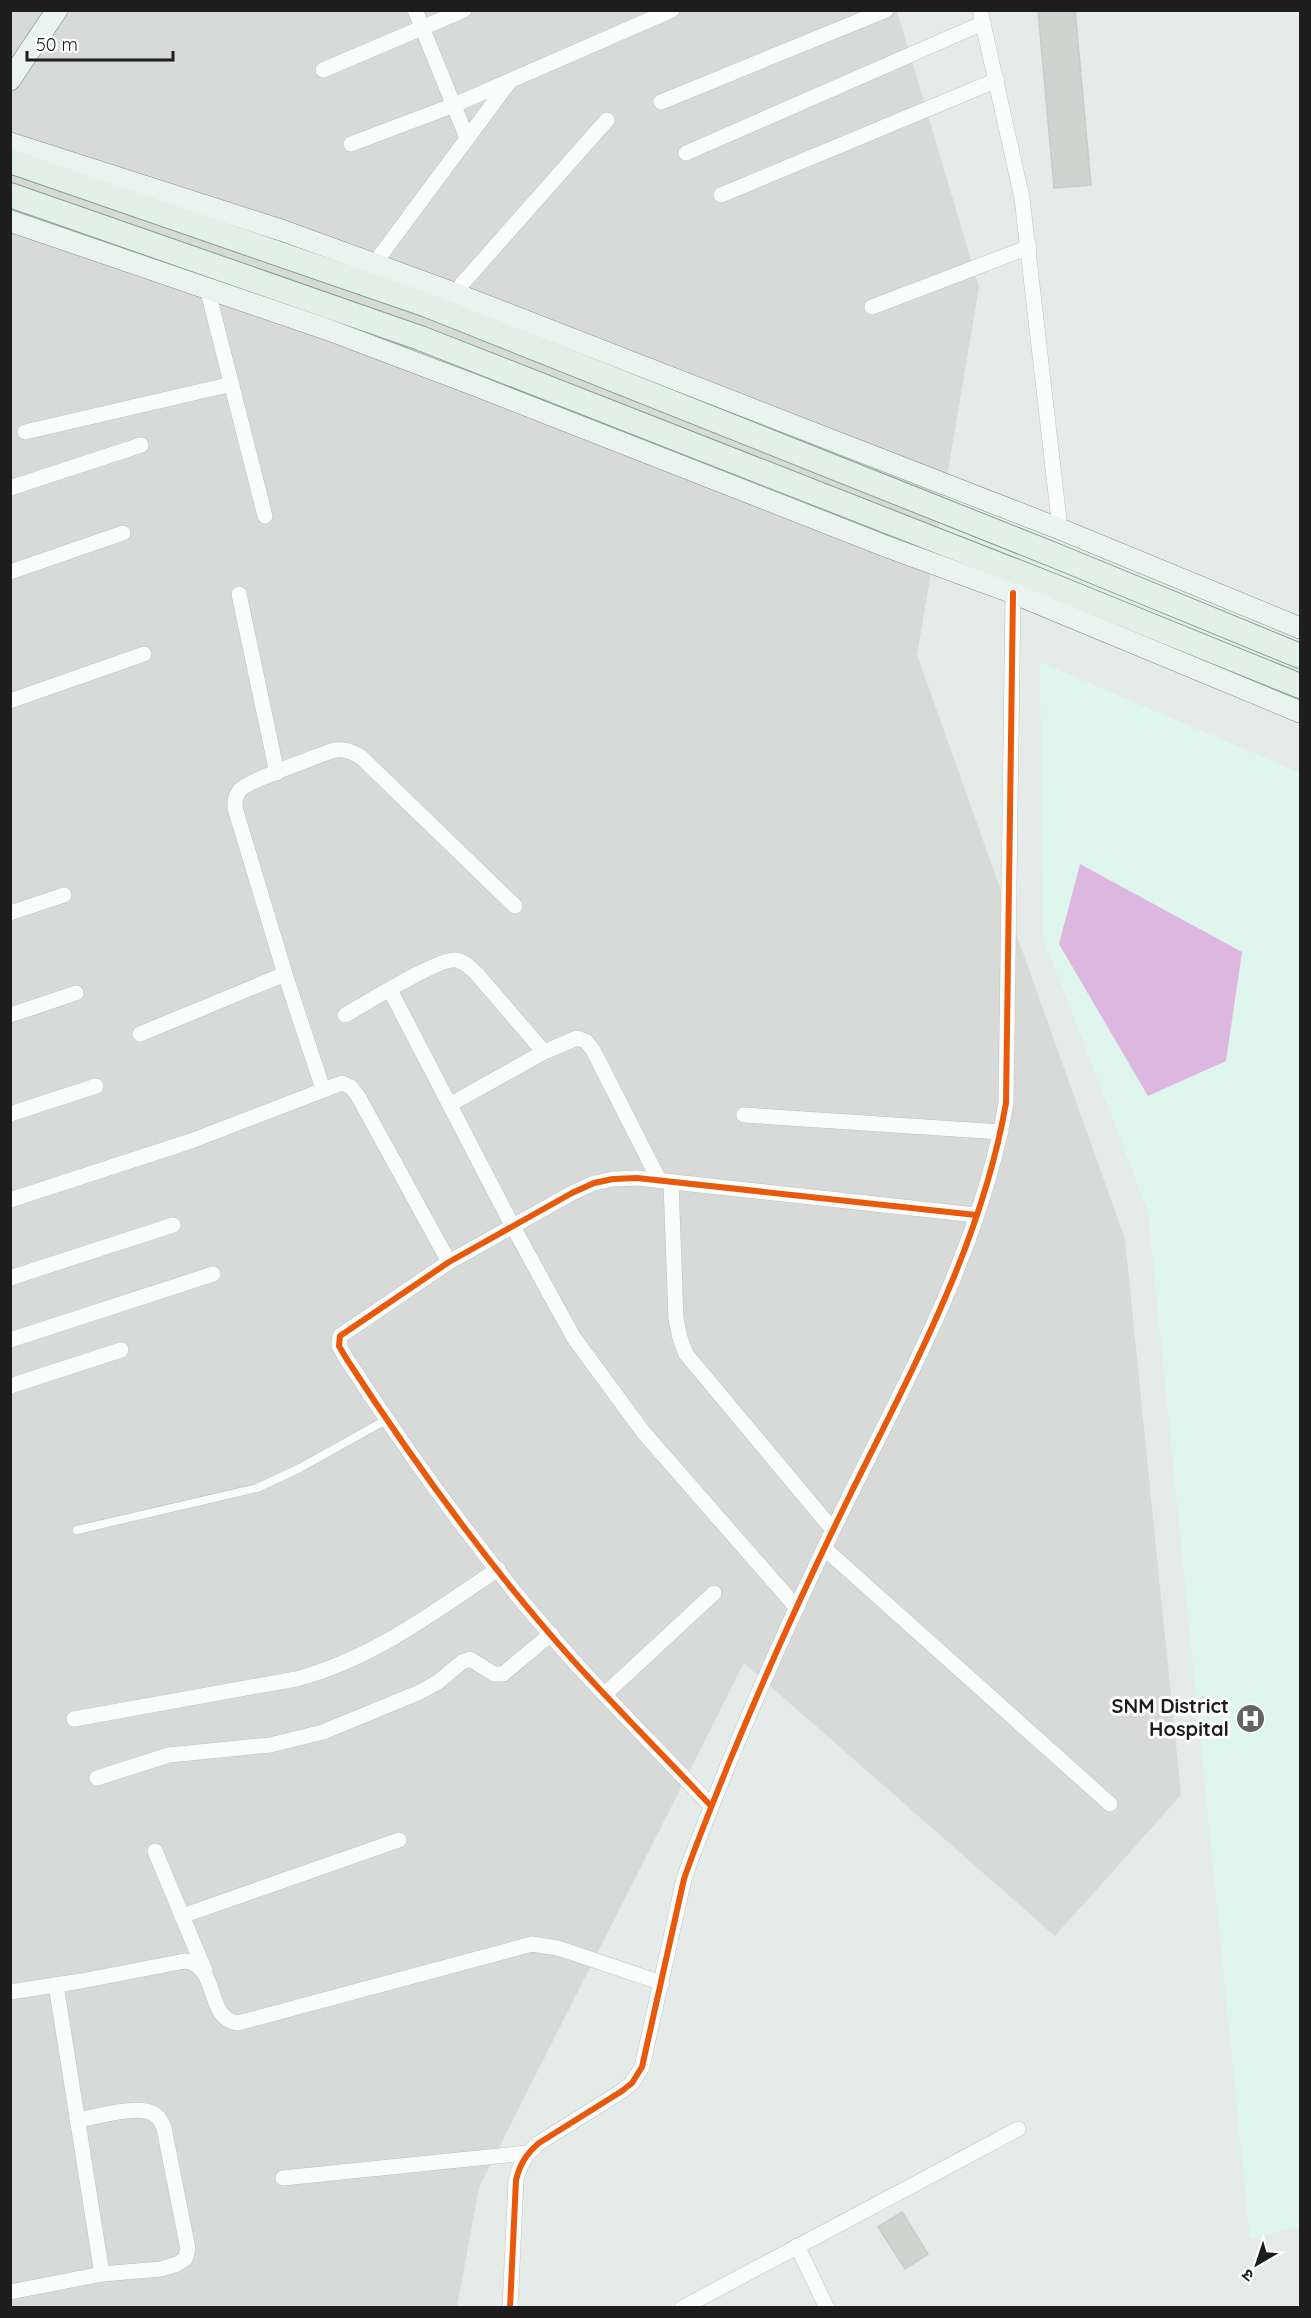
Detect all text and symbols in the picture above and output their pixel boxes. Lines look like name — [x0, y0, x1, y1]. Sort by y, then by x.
scale bar — [27, 24, 172, 62]
text: 50 m — [36, 33, 78, 56]
place label: SNM District Hospital — [1112, 1693, 1229, 1741]
hospital icon: SNM District Hospital — [1234, 1702, 1266, 1734]
north arrow — [1227, 2234, 1287, 2294]
text: उ — [1237, 2265, 1257, 2286]

